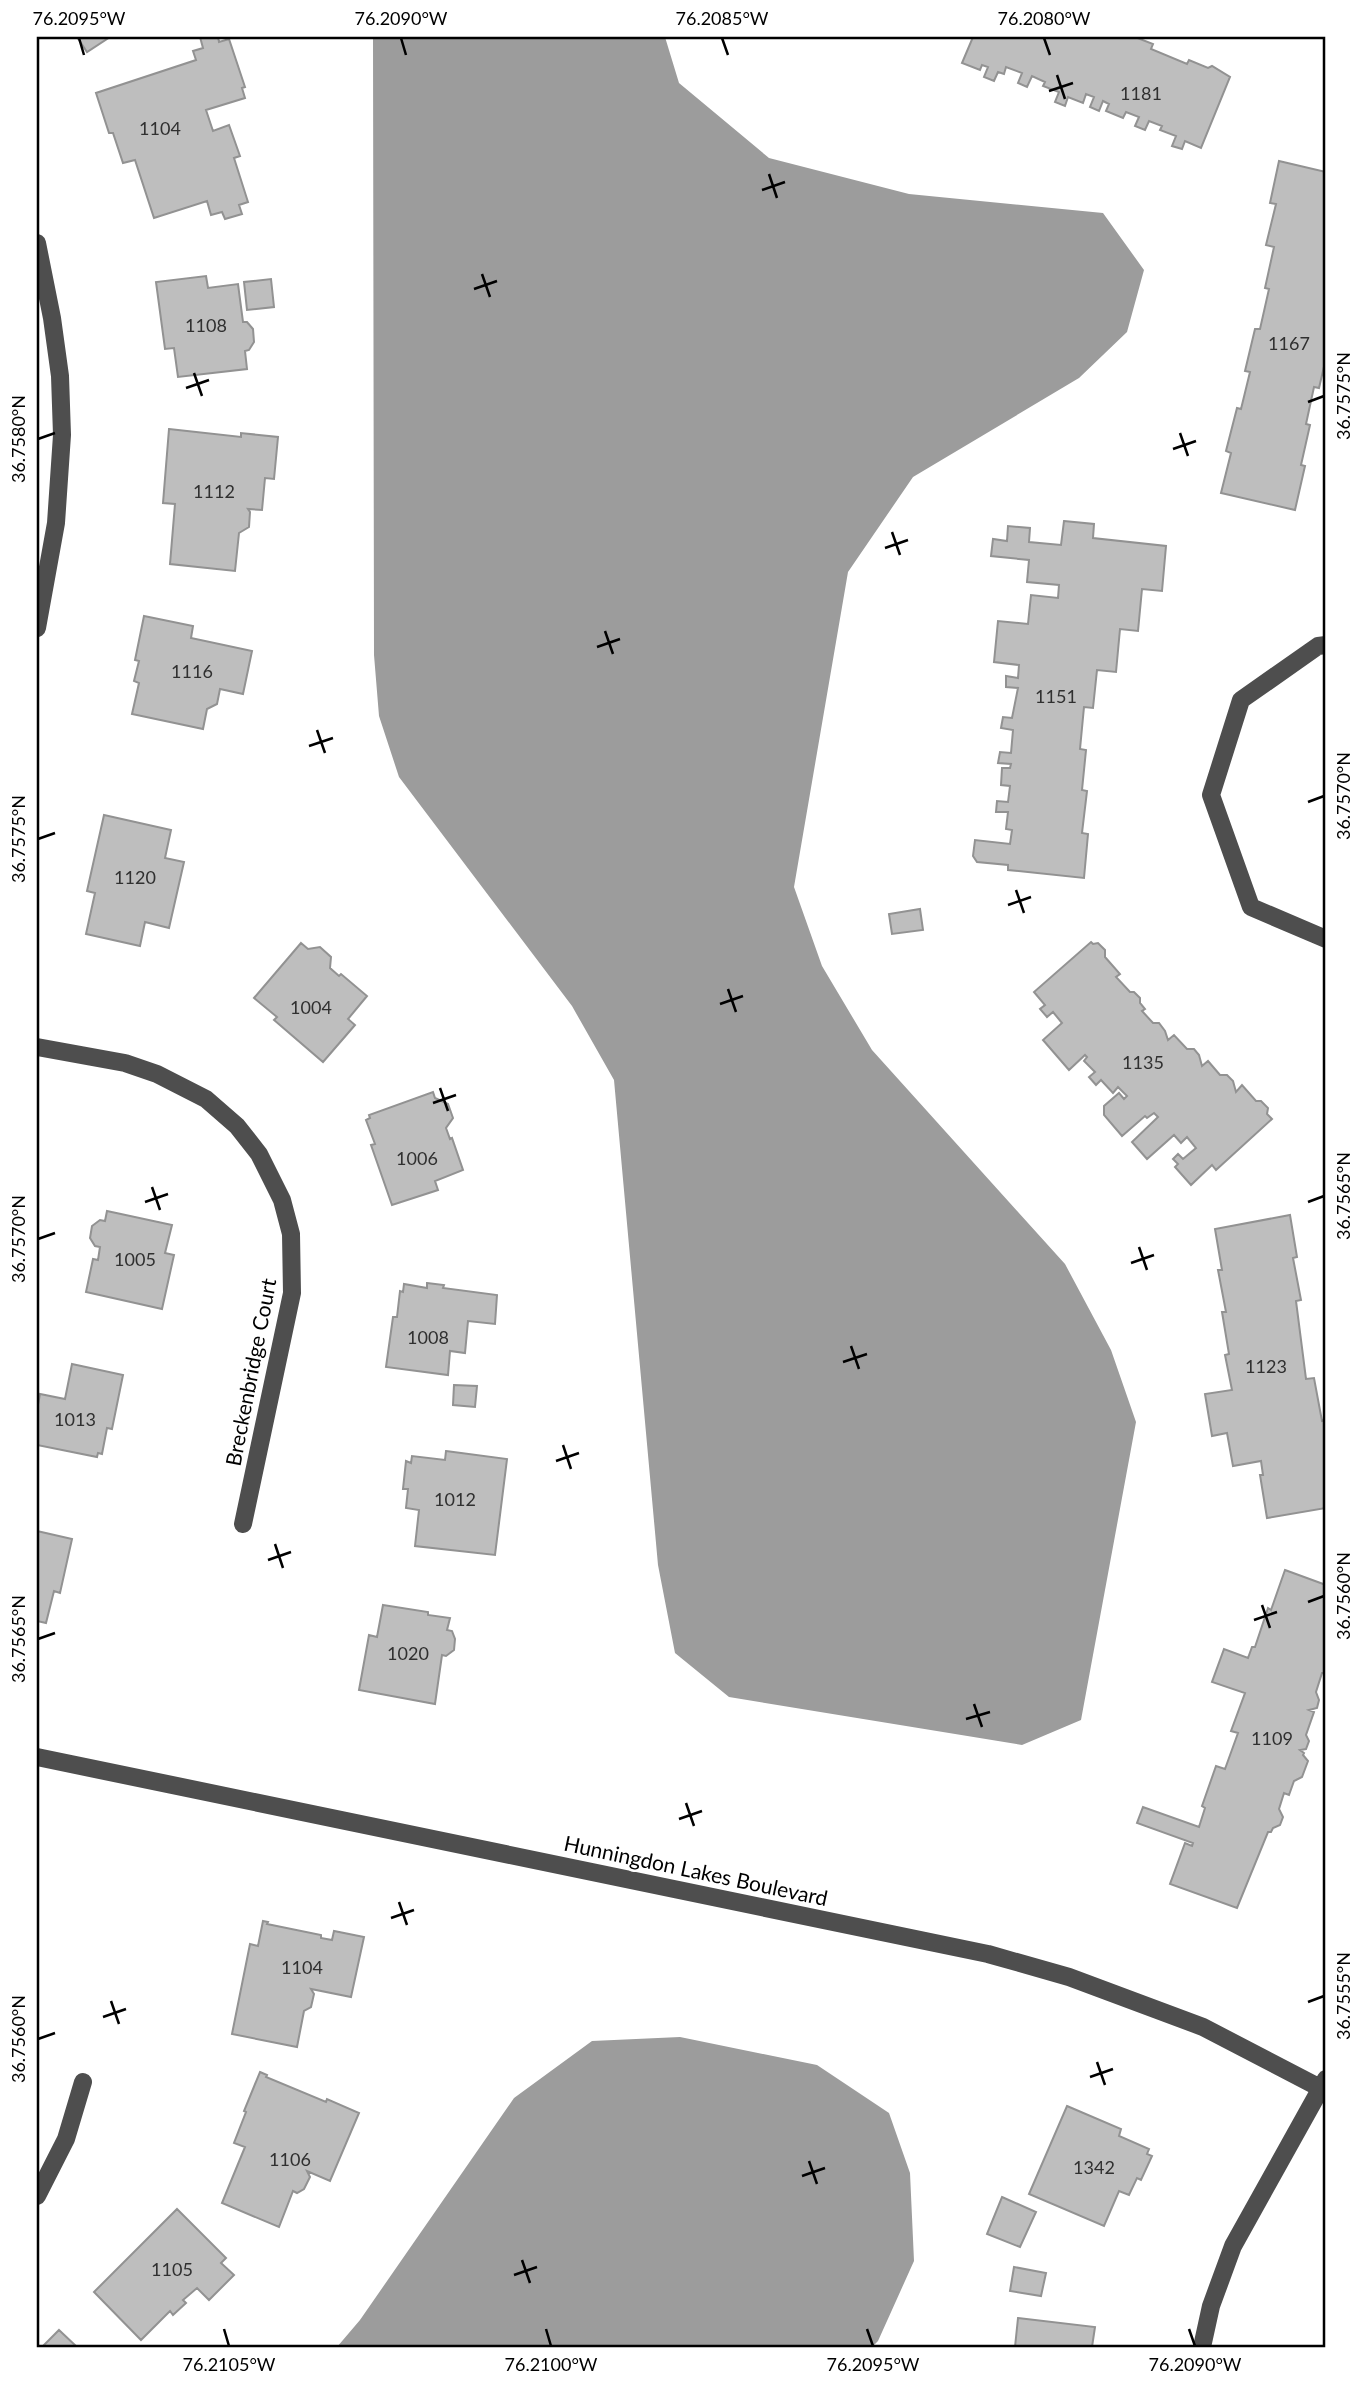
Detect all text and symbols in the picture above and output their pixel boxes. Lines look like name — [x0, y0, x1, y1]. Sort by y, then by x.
text: 76.2095°W — [33, 7, 126, 29]
text: 76.2090°W — [355, 7, 448, 29]
text: 76.2085°W — [676, 7, 769, 29]
text: 76.2080°W — [998, 7, 1091, 29]
house number: 1181 — [1120, 82, 1162, 104]
house number: 1104 — [139, 117, 181, 139]
house number: 1108 — [185, 314, 227, 336]
house number: 1167 — [1268, 332, 1310, 354]
text: 36.7575°N — [1332, 352, 1354, 440]
text: 36.7580°N — [7, 395, 29, 483]
house number: 1112 — [193, 480, 235, 502]
house number: 1116 — [171, 660, 213, 682]
house number: 1151 — [1035, 685, 1077, 707]
text: 36.7570°N — [1332, 752, 1354, 840]
text: 36.7575°N — [7, 795, 29, 883]
house number: 1120 — [114, 866, 156, 888]
house number: 1004 — [290, 996, 332, 1018]
house number: 1135 — [1122, 1051, 1164, 1073]
house number: 1006 — [396, 1147, 438, 1169]
text: 36.7565°N — [1332, 1152, 1354, 1240]
text: 36.7570°N — [7, 1195, 29, 1283]
house number: 1005 — [114, 1248, 156, 1270]
street label: Breckenbridge Court — [220, 1276, 281, 1468]
house number: 1008 — [407, 1326, 449, 1348]
house number: 1123 — [1245, 1355, 1287, 1377]
house number: 1013 — [54, 1408, 96, 1430]
house number: 1012 — [434, 1488, 476, 1510]
text: 36.7560°N — [1332, 1552, 1354, 1640]
text: 36.7565°N — [7, 1595, 29, 1683]
house number: 1020 — [387, 1642, 429, 1664]
house number: 1109 — [1251, 1727, 1293, 1749]
street label: Hunningdon Lakes Boulevard — [562, 1830, 830, 1910]
text: 36.7555°N — [1332, 1952, 1354, 2040]
house number: 1104 — [281, 1956, 323, 1978]
text: 36.7560°N — [7, 1995, 29, 2083]
house number: 1106 — [269, 2148, 311, 2170]
house number: 1342 — [1073, 2156, 1115, 2178]
house number: 1105 — [151, 2258, 193, 2280]
text: 76.2105°W — [183, 2353, 276, 2375]
text: 76.2100°W — [505, 2353, 598, 2375]
text: 76.2095°W — [827, 2353, 920, 2375]
text: 76.2090°W — [1149, 2353, 1242, 2375]

